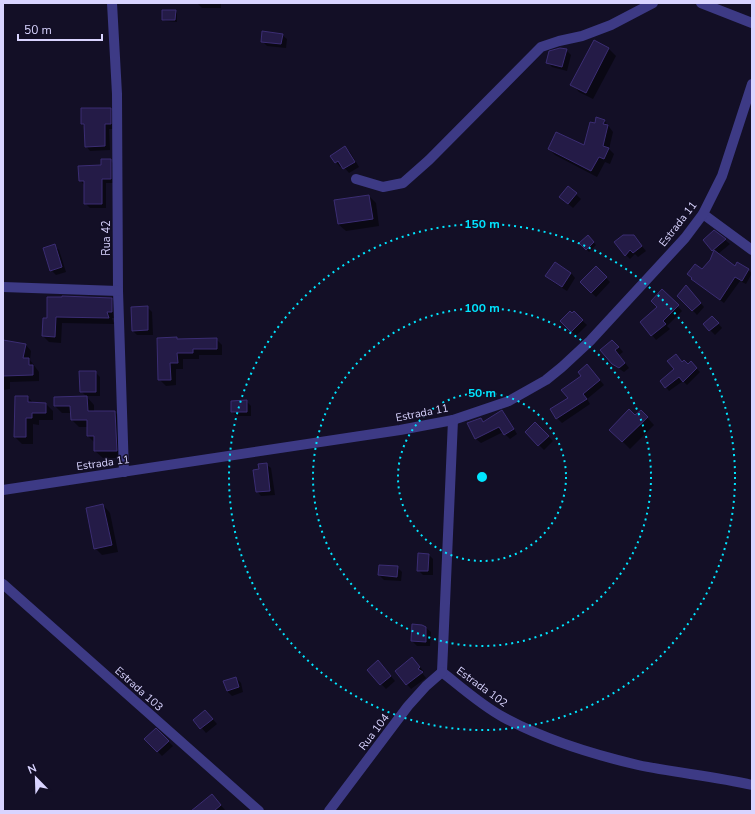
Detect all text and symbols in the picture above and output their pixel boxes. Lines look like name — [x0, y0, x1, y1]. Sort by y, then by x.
scale bar — [18, 16, 102, 42]
text: 50 m — [24, 22, 52, 38]
street label: Estrada 11 — [656, 198, 700, 250]
text: 150 m — [464, 216, 500, 232]
street label: Rua 42 — [99, 220, 114, 256]
text: 100 m — [464, 300, 500, 316]
text: 50 m — [468, 385, 496, 401]
street label: Estrada 11 — [394, 401, 450, 425]
street label: Estrada 11 — [76, 452, 130, 474]
centre of rings — [475, 470, 489, 484]
street label: Estrada 103 — [112, 663, 166, 715]
street label: Estrada 102 — [453, 663, 511, 711]
street label: Rua 104 — [355, 710, 393, 753]
north arrow — [16, 758, 56, 798]
text: N — [26, 761, 39, 778]

